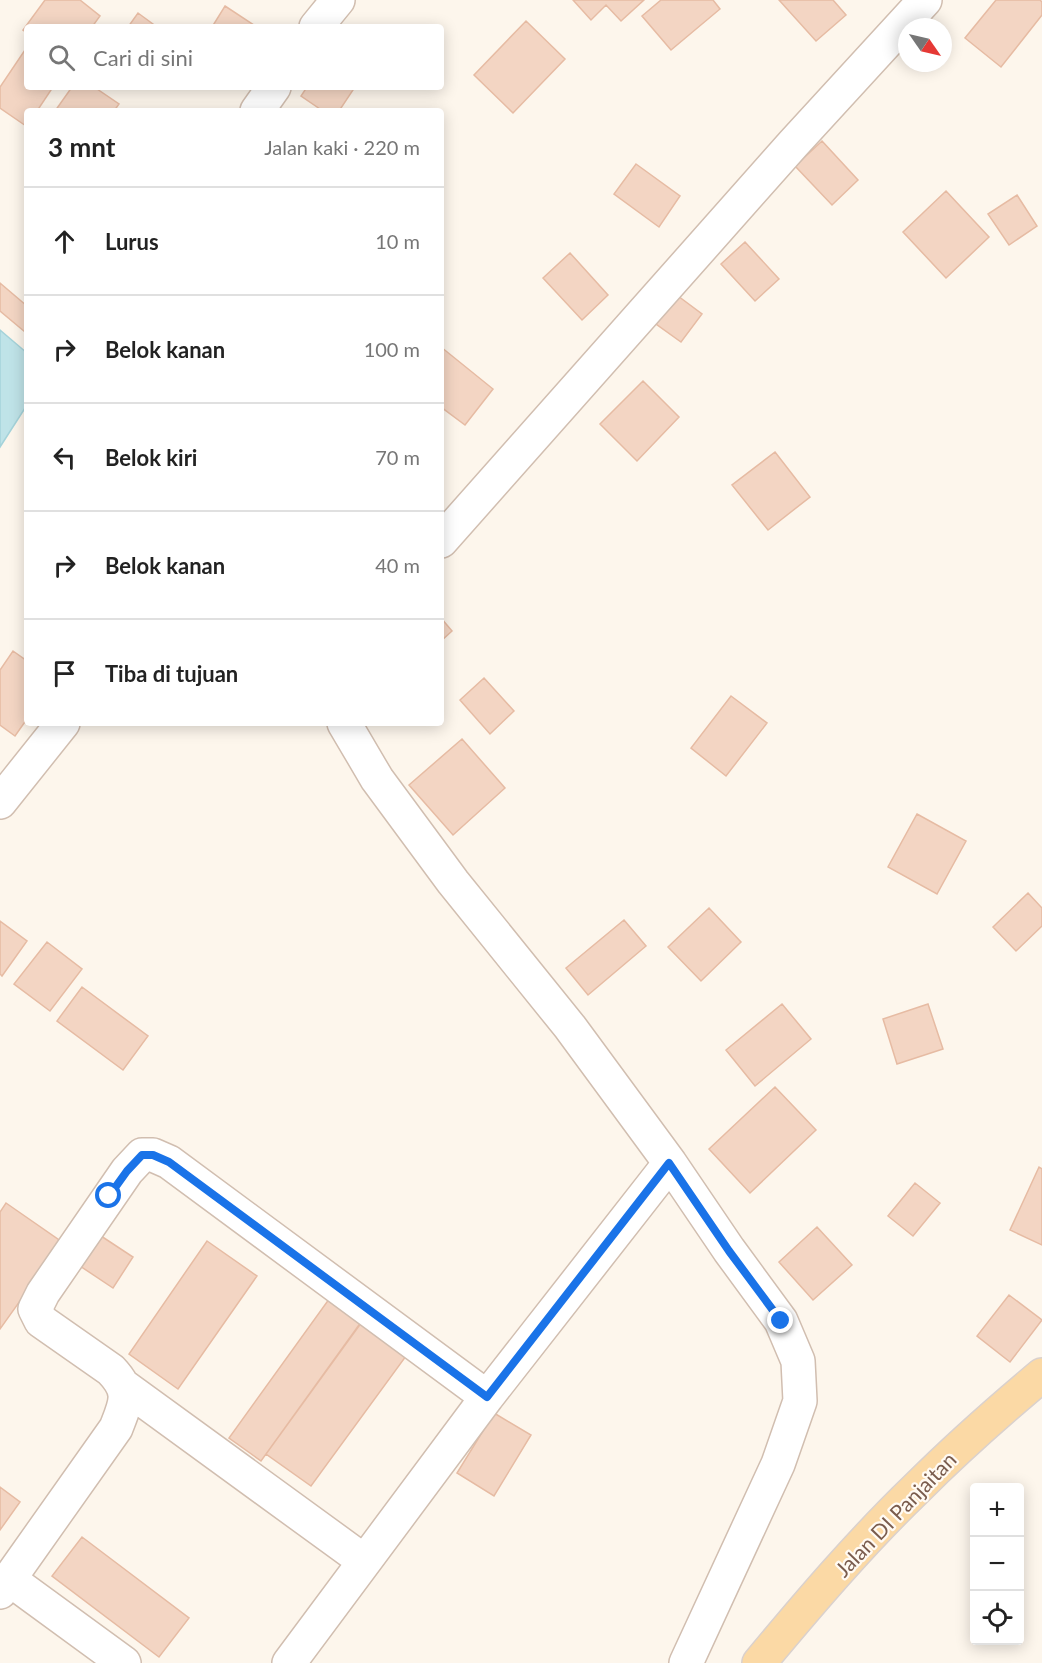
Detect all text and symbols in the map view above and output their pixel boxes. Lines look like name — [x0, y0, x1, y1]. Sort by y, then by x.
north arrow — [898, 18, 952, 72]
search box — [24, 24, 444, 90]
icon: search — [45, 41, 78, 74]
text: Cari di sini — [93, 44, 193, 71]
text: 3 mnt — [48, 131, 115, 163]
text: Jalan kaki · 220 m — [264, 135, 420, 159]
icon: ahead — [48, 225, 81, 258]
text: Lurus — [105, 228, 159, 255]
text: 10 m — [375, 229, 420, 253]
icon: right — [48, 333, 81, 366]
text: Belok kanan — [105, 336, 225, 363]
text: 100 m — [364, 337, 420, 361]
icon: left — [48, 441, 81, 474]
text: Belok kiri — [105, 444, 197, 471]
text: 70 m — [375, 445, 420, 469]
icon: right — [48, 549, 81, 582]
text: Belok kanan — [105, 552, 225, 579]
text: 40 m — [375, 553, 420, 577]
icon: arrive — [48, 657, 81, 690]
text: Tiba di tujuan — [105, 660, 238, 687]
route start — [95, 1182, 121, 1208]
route end — [767, 1307, 793, 1333]
street label: Jalan DI Panjaitan — [829, 1447, 961, 1581]
map controls — [970, 1483, 1024, 1645]
button: + — [970, 1483, 1024, 1537]
button: − — [970, 1537, 1024, 1591]
button: locate — [970, 1591, 1024, 1645]

